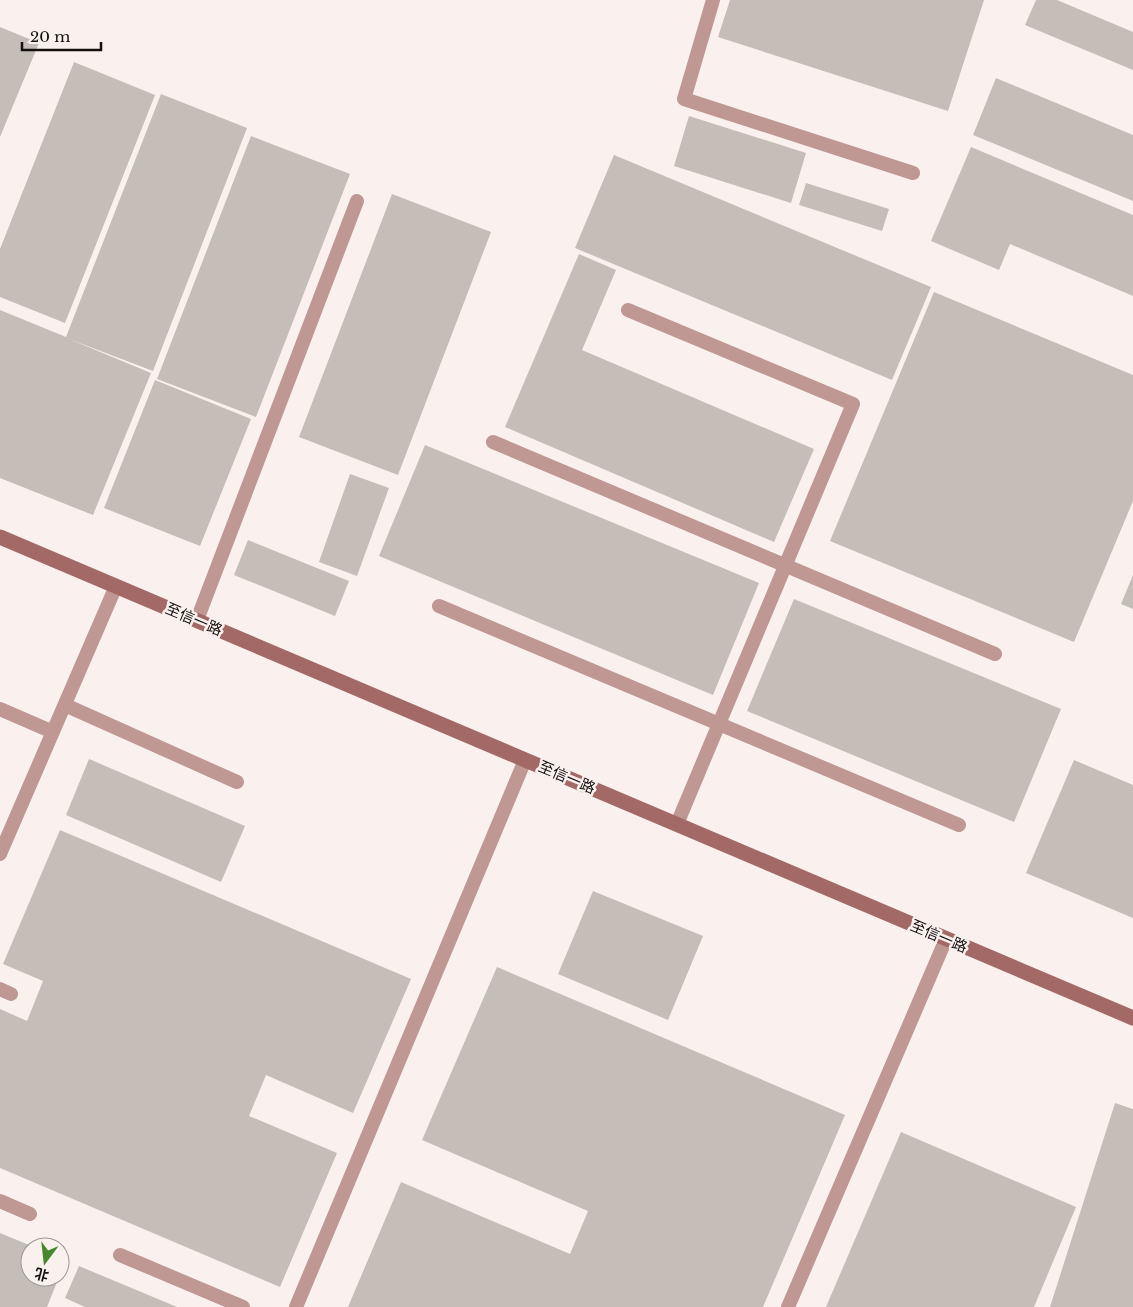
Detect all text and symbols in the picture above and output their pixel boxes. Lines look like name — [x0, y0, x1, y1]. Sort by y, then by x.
scale bar — [22, 20, 101, 52]
text: 20 m — [30, 27, 70, 46]
street label: 至信一路 — [163, 599, 225, 639]
street label: 至信一路 — [536, 757, 598, 797]
street label: 至信一路 — [908, 916, 970, 956]
north arrow — [20, 1237, 70, 1287]
text: 北 — [33, 1264, 51, 1285]

